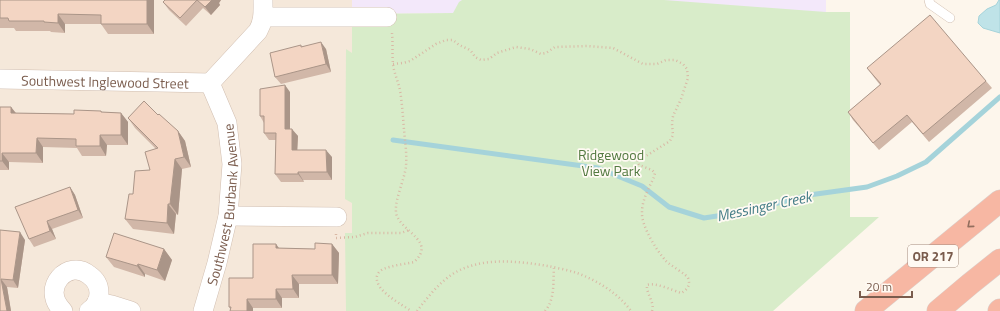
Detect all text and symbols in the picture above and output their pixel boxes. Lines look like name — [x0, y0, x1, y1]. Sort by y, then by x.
street label: Southwest Inglewood Street — [21, 69, 189, 93]
street label: Southwest Burbank Avenue — [201, 123, 243, 288]
park label: Ridgewood View Park — [578, 144, 644, 181]
water label: Messinger Creek — [714, 184, 816, 227]
one-way arrow — [967, 221, 975, 228]
road number: OR 217 — [908, 245, 958, 267]
scale bar — [860, 273, 912, 299]
text: 20 m — [866, 277, 892, 296]

